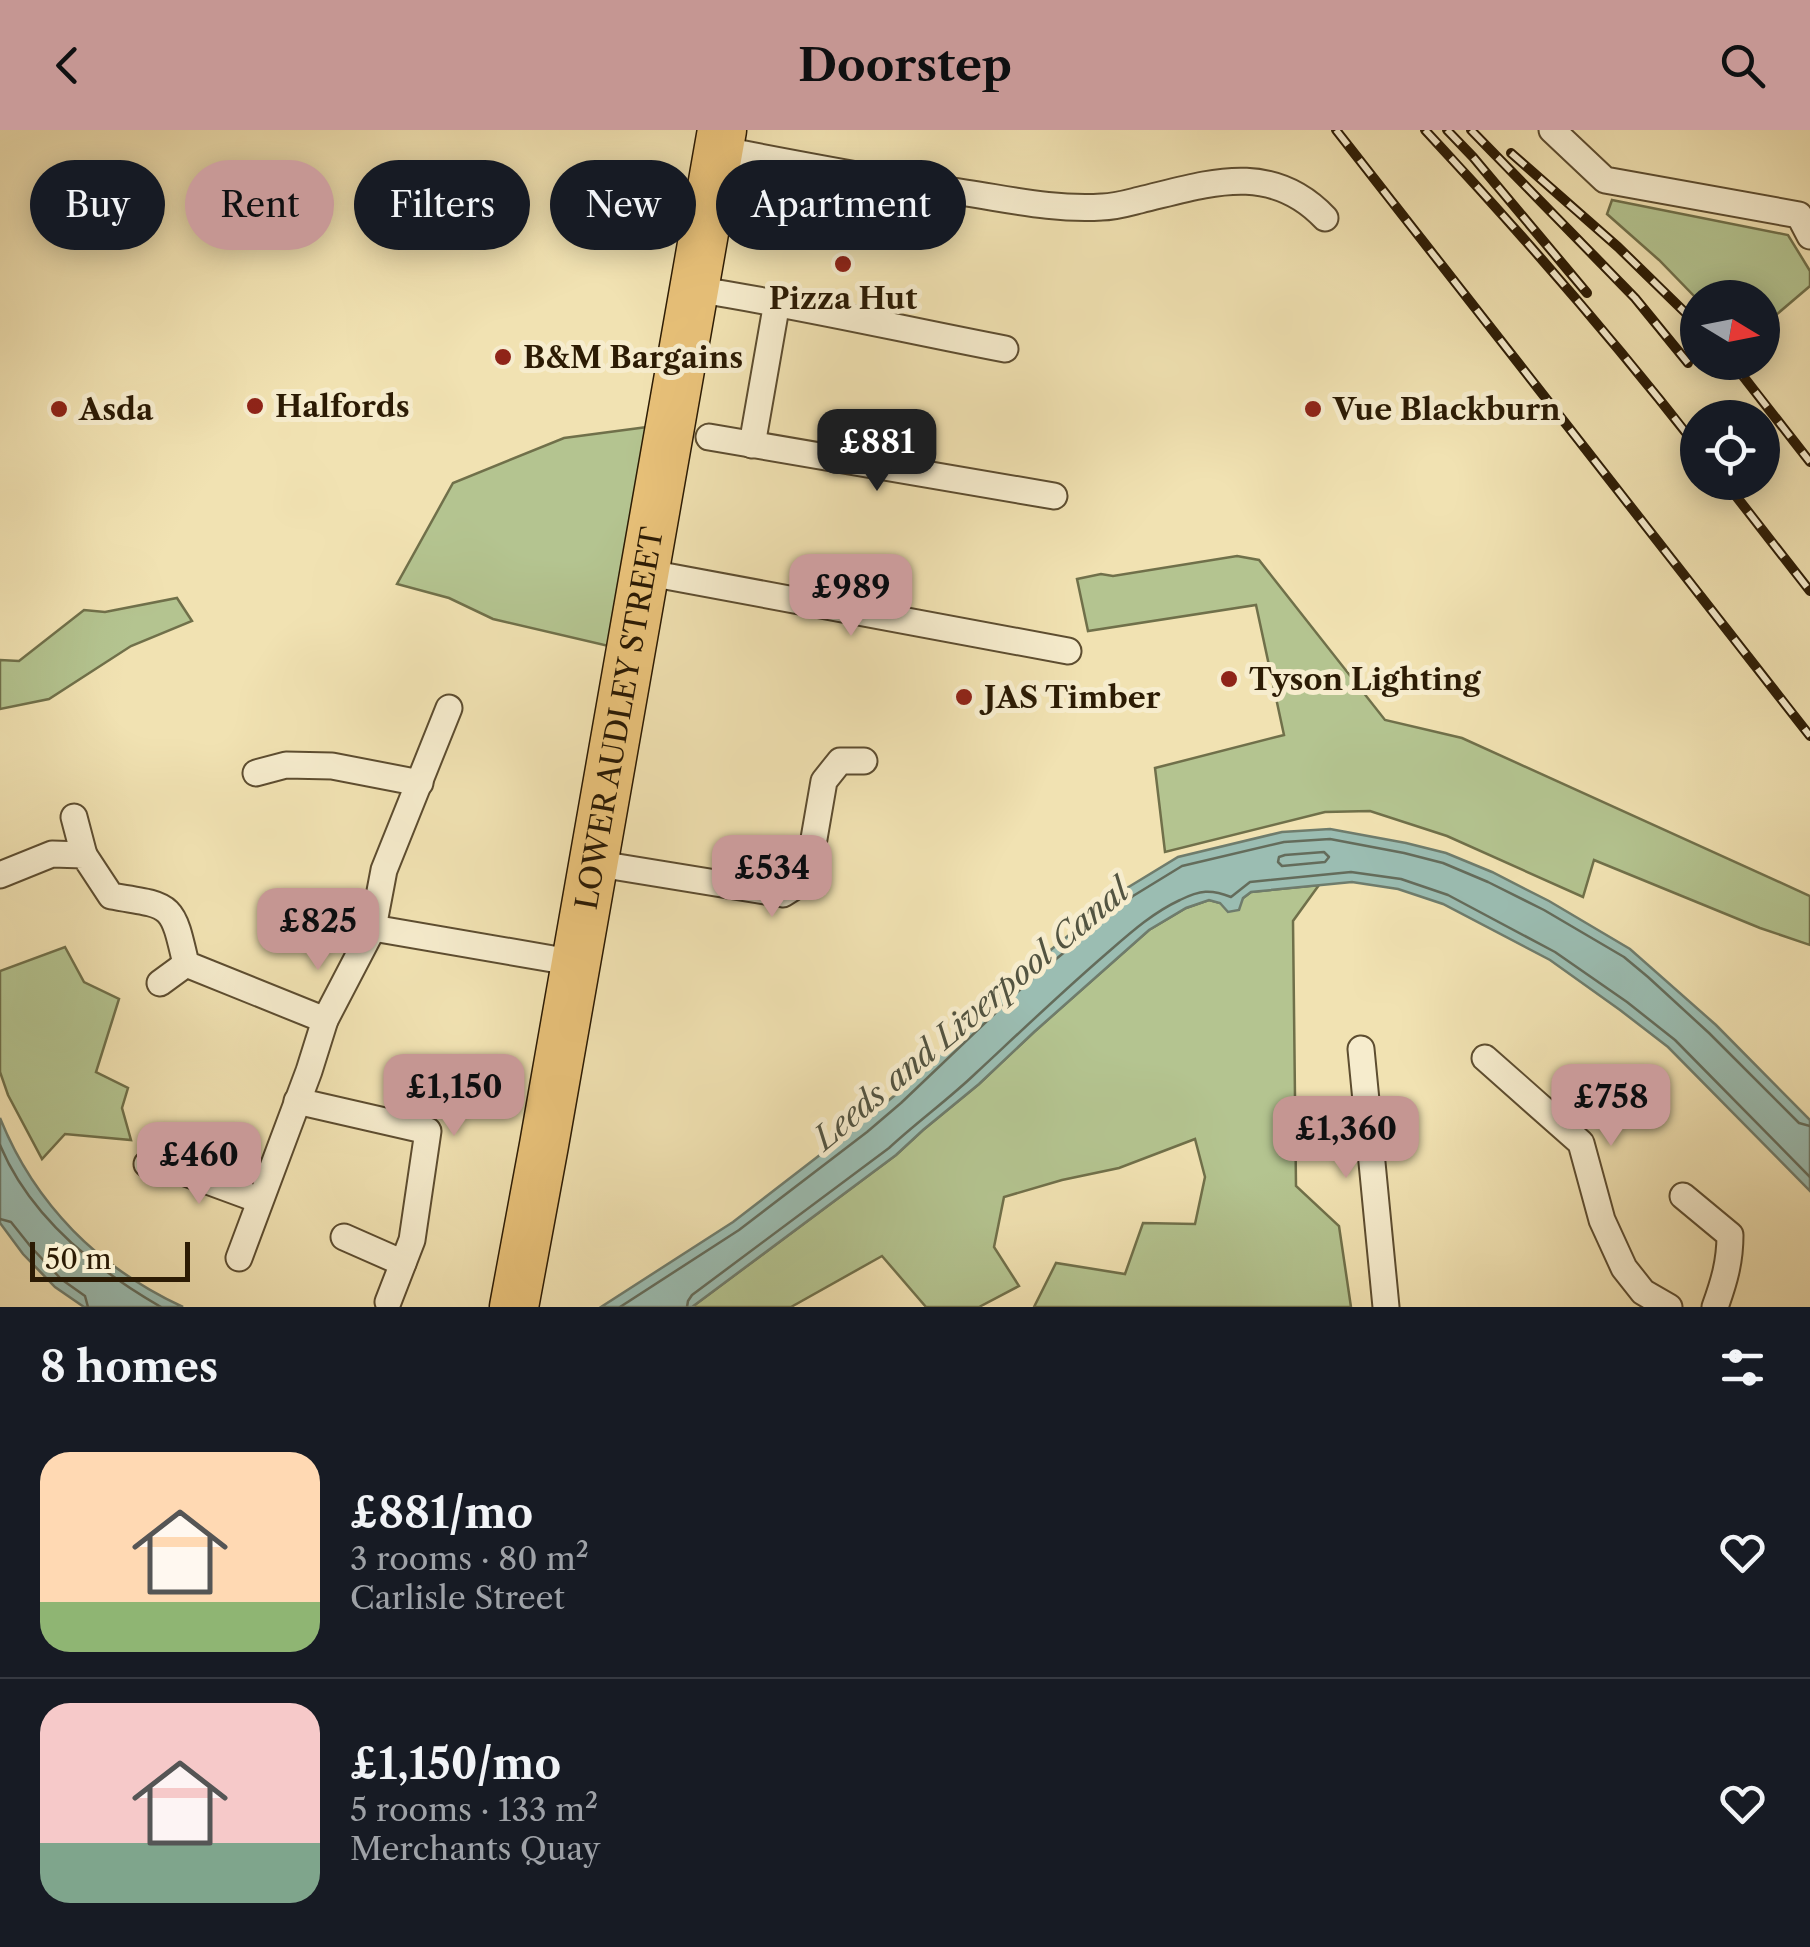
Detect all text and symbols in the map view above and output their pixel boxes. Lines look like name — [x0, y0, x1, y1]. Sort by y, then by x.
text: Doorstep — [798, 37, 1012, 93]
icon: back — [40, 38, 95, 93]
icon: search — [1715, 38, 1770, 93]
chip: Buy — [30, 160, 165, 250]
chip: Rent — [185, 160, 334, 250]
chip: Filters — [354, 160, 530, 250]
chip: New — [550, 160, 696, 250]
chip: Apartment — [716, 160, 966, 250]
marker: Pizza Hut — [832, 253, 854, 275]
place label: Pizza Hut — [769, 280, 917, 317]
north arrow — [1680, 280, 1780, 380]
map controls — [1680, 280, 1780, 500]
place label: B&M Bargains — [523, 339, 743, 376]
marker: B&M Bargains — [492, 346, 514, 368]
place label: Halfords — [275, 388, 410, 425]
place label: Asda — [78, 391, 154, 428]
place label: Vue Blackburn — [1332, 391, 1561, 428]
marker: Halfords — [244, 395, 266, 417]
marker: Asda — [48, 398, 70, 420]
marker: Vue Blackburn — [1302, 398, 1324, 420]
button: locate — [1680, 400, 1780, 500]
pin: £881 — [818, 409, 936, 494]
text: £881 — [839, 422, 915, 461]
street label: LOWER AUDLEY STREET — [567, 524, 671, 912]
pin: £989 — [792, 554, 910, 639]
text: £989 — [811, 567, 891, 606]
place label: Tyson Lighting — [1249, 661, 1481, 698]
marker: Tyson Lighting — [1218, 668, 1240, 690]
place label: JAS Timber — [979, 679, 1161, 716]
marker: JAS Timber — [953, 686, 975, 708]
pin: £534 — [713, 835, 831, 920]
text: £534 — [734, 848, 810, 887]
water label: Leeds and Liverpool Canal — [803, 868, 1140, 1160]
pin: £825 — [259, 888, 377, 973]
text: £825 — [279, 901, 357, 940]
pin: £1,150 — [373, 1054, 535, 1139]
pin: £758 — [1552, 1064, 1670, 1149]
text: £1,150 — [405, 1067, 503, 1106]
text: £758 — [1573, 1077, 1649, 1116]
pin: £1,360 — [1265, 1096, 1427, 1181]
text: £1,360 — [1295, 1109, 1397, 1148]
pin: £460 — [140, 1122, 258, 1207]
text: £460 — [159, 1135, 239, 1174]
scale bar — [30, 1237, 190, 1282]
text: 50 m — [45, 1242, 112, 1276]
icon: filters — [1715, 1340, 1770, 1395]
text: 8 homes — [40, 1341, 218, 1393]
text: £881/mo — [350, 1487, 533, 1539]
icon: home — [120, 1492, 240, 1612]
icon: heart — [1715, 1525, 1770, 1580]
text: 3 rooms · 80 m² — [350, 1539, 589, 1578]
text: Carlisle Street — [350, 1578, 565, 1617]
text: £1,150/mo — [350, 1738, 561, 1790]
icon: home — [120, 1743, 240, 1863]
icon: heart — [1715, 1776, 1770, 1831]
text: 5 rooms · 133 m² — [350, 1790, 598, 1829]
text: Merchants Quay — [350, 1829, 600, 1868]

